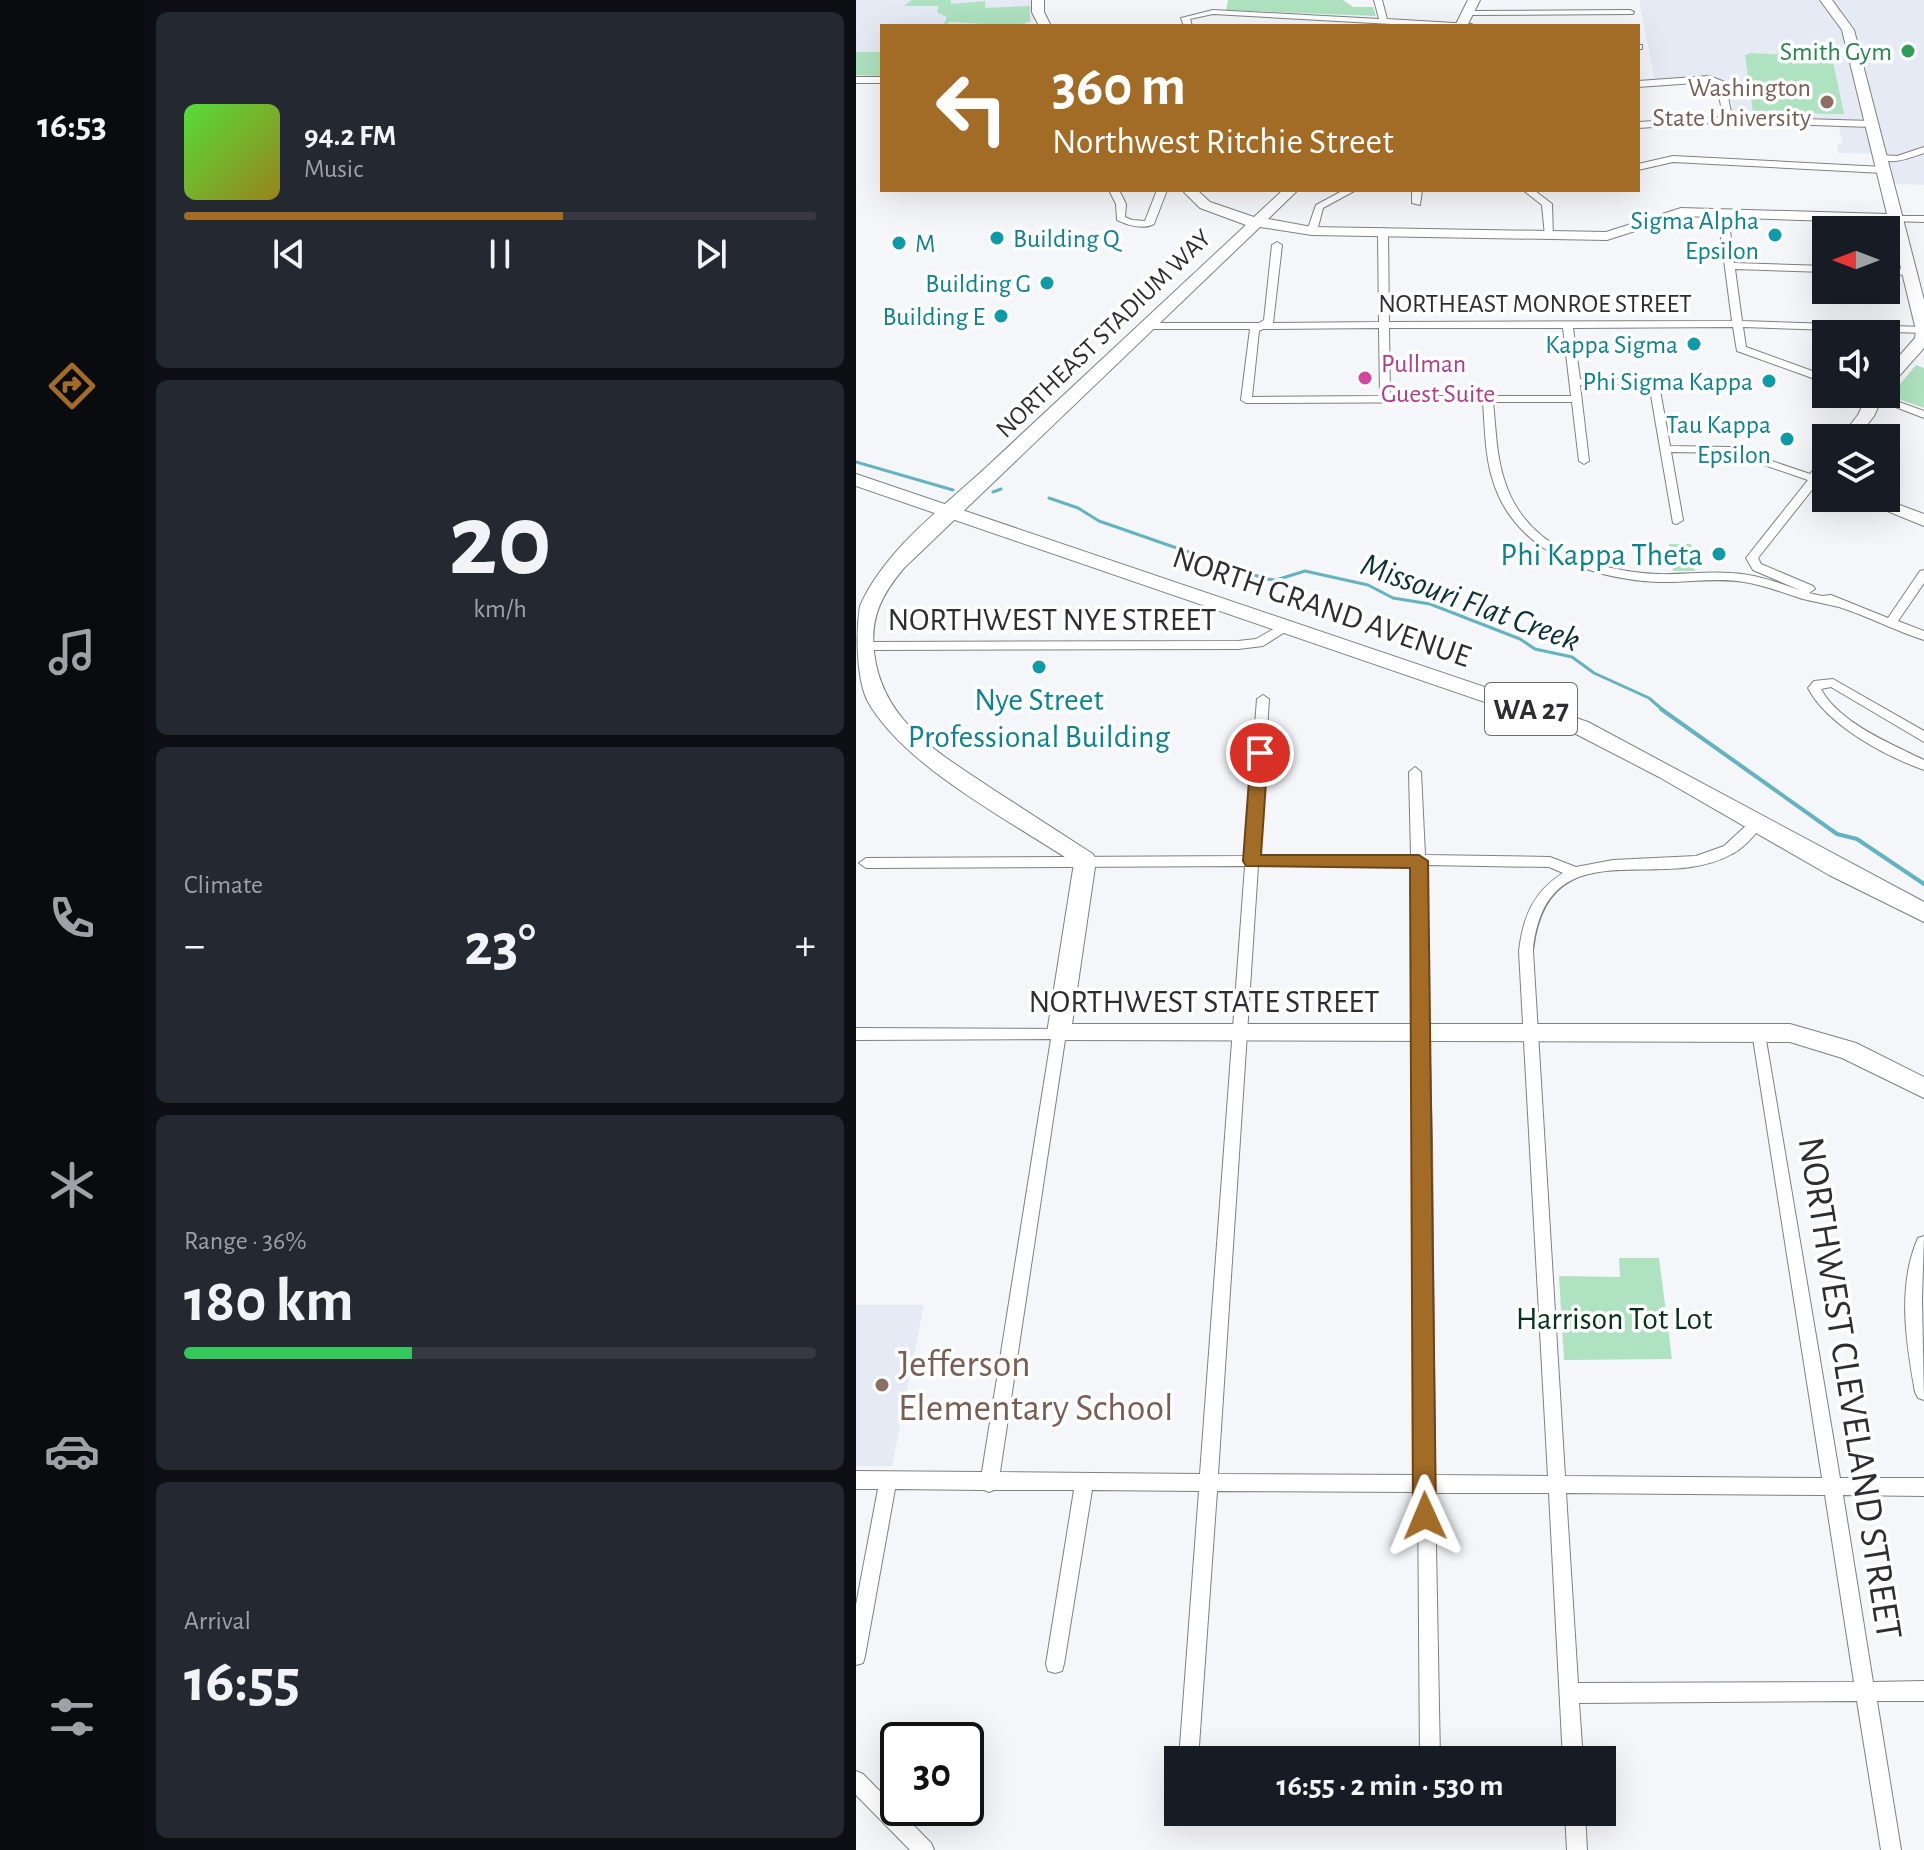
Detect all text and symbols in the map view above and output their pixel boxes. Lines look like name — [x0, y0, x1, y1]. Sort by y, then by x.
place label: Smith Gym — [1780, 39, 1892, 65]
marker: Smith Gym — [1899, 42, 1917, 60]
icon: left — [920, 56, 1024, 160]
text: 360 m — [1052, 59, 1186, 115]
place label: Washington State University — [1652, 75, 1811, 131]
marker: Washington State University — [1818, 93, 1836, 111]
text: 16:53 — [37, 108, 107, 144]
text: 94.2 FM — [304, 121, 396, 151]
text: Northwest Ritchie Street — [1052, 124, 1394, 160]
text: Music — [304, 156, 363, 182]
place label: Sigma Alpha Epsilon — [1630, 208, 1759, 264]
north arrow — [1812, 216, 1900, 304]
map controls — [1812, 216, 1900, 512]
street label: NORTHEAST STADIUM WAY — [991, 224, 1216, 443]
place label: Building Q — [1013, 226, 1123, 252]
marker: Sigma Alpha Epsilon — [1766, 226, 1784, 244]
marker: Building Q — [988, 229, 1006, 247]
place label: M — [915, 231, 936, 257]
icon: previous — [267, 232, 311, 276]
icon: pause — [478, 232, 522, 276]
icon: next — [689, 232, 733, 276]
marker: M — [890, 234, 908, 252]
place label: Building G — [925, 271, 1031, 297]
marker: Building G — [1038, 274, 1056, 292]
street label: NORTHEAST MONROE STREET — [1378, 291, 1692, 317]
place label: Building E — [882, 304, 985, 330]
marker: Building E — [992, 307, 1010, 325]
button: sound — [1812, 320, 1900, 408]
place label: Kappa Sigma — [1545, 332, 1678, 358]
marker: Kappa Sigma — [1685, 335, 1703, 353]
place label: Pullman Guest Suite — [1381, 351, 1495, 407]
icon: directions — [44, 358, 100, 414]
marker: Pullman Guest Suite — [1356, 369, 1374, 387]
place label: Phi Sigma Kappa — [1583, 369, 1753, 395]
marker: Phi Sigma Kappa — [1760, 372, 1778, 390]
place label: Tau Kappa Epsilon — [1666, 412, 1771, 468]
button: layers — [1812, 424, 1900, 512]
marker: Tau Kappa Epsilon — [1778, 430, 1796, 448]
text: 20 — [448, 490, 552, 594]
place label: Phi Kappa Theta — [1500, 539, 1703, 571]
street label: NORTH GRAND AVENUE — [1169, 541, 1475, 673]
marker: Phi Kappa Theta — [1710, 545, 1728, 563]
water label: Missouri Flat Creek — [1356, 548, 1584, 658]
text: km/h — [473, 596, 527, 622]
street label: NORTHWEST NYE STREET — [888, 604, 1217, 636]
icon: music — [44, 624, 100, 680]
marker: Nye Street Professional Building — [1030, 658, 1048, 676]
road number: WA 27 — [1485, 683, 1577, 735]
place label: Nye Street Professional Building — [908, 684, 1171, 753]
pin — [1226, 719, 1294, 787]
icon: arrive — [1238, 731, 1282, 775]
text: Climate — [184, 872, 263, 898]
icon: phone — [44, 890, 100, 946]
text: 23° — [464, 916, 536, 976]
text: − — [184, 924, 205, 968]
text: + — [795, 924, 816, 968]
street label: NORTHWEST STATE STREET — [1029, 986, 1380, 1018]
street label: NORTHWEST CLEVELAND STREET — [1791, 1134, 1908, 1642]
icon: climate — [44, 1157, 100, 1213]
text: Range · 36% — [184, 1228, 307, 1254]
text: 180 km — [184, 1272, 354, 1332]
park label: Harrison Tot Lot — [1516, 1303, 1712, 1335]
place label: Jefferson Elementary School — [898, 1346, 1174, 1428]
marker: Jefferson Elementary School — [873, 1376, 891, 1394]
icon: car — [44, 1423, 100, 1479]
position arrow — [1383, 1474, 1467, 1558]
text: Arrival — [184, 1608, 251, 1634]
text: 16:55 — [184, 1652, 300, 1712]
icon: filters — [44, 1689, 100, 1745]
speed limit sign: 30 — [880, 1722, 984, 1826]
text: 16:55 · 2 min · 530 m — [1277, 1771, 1503, 1801]

